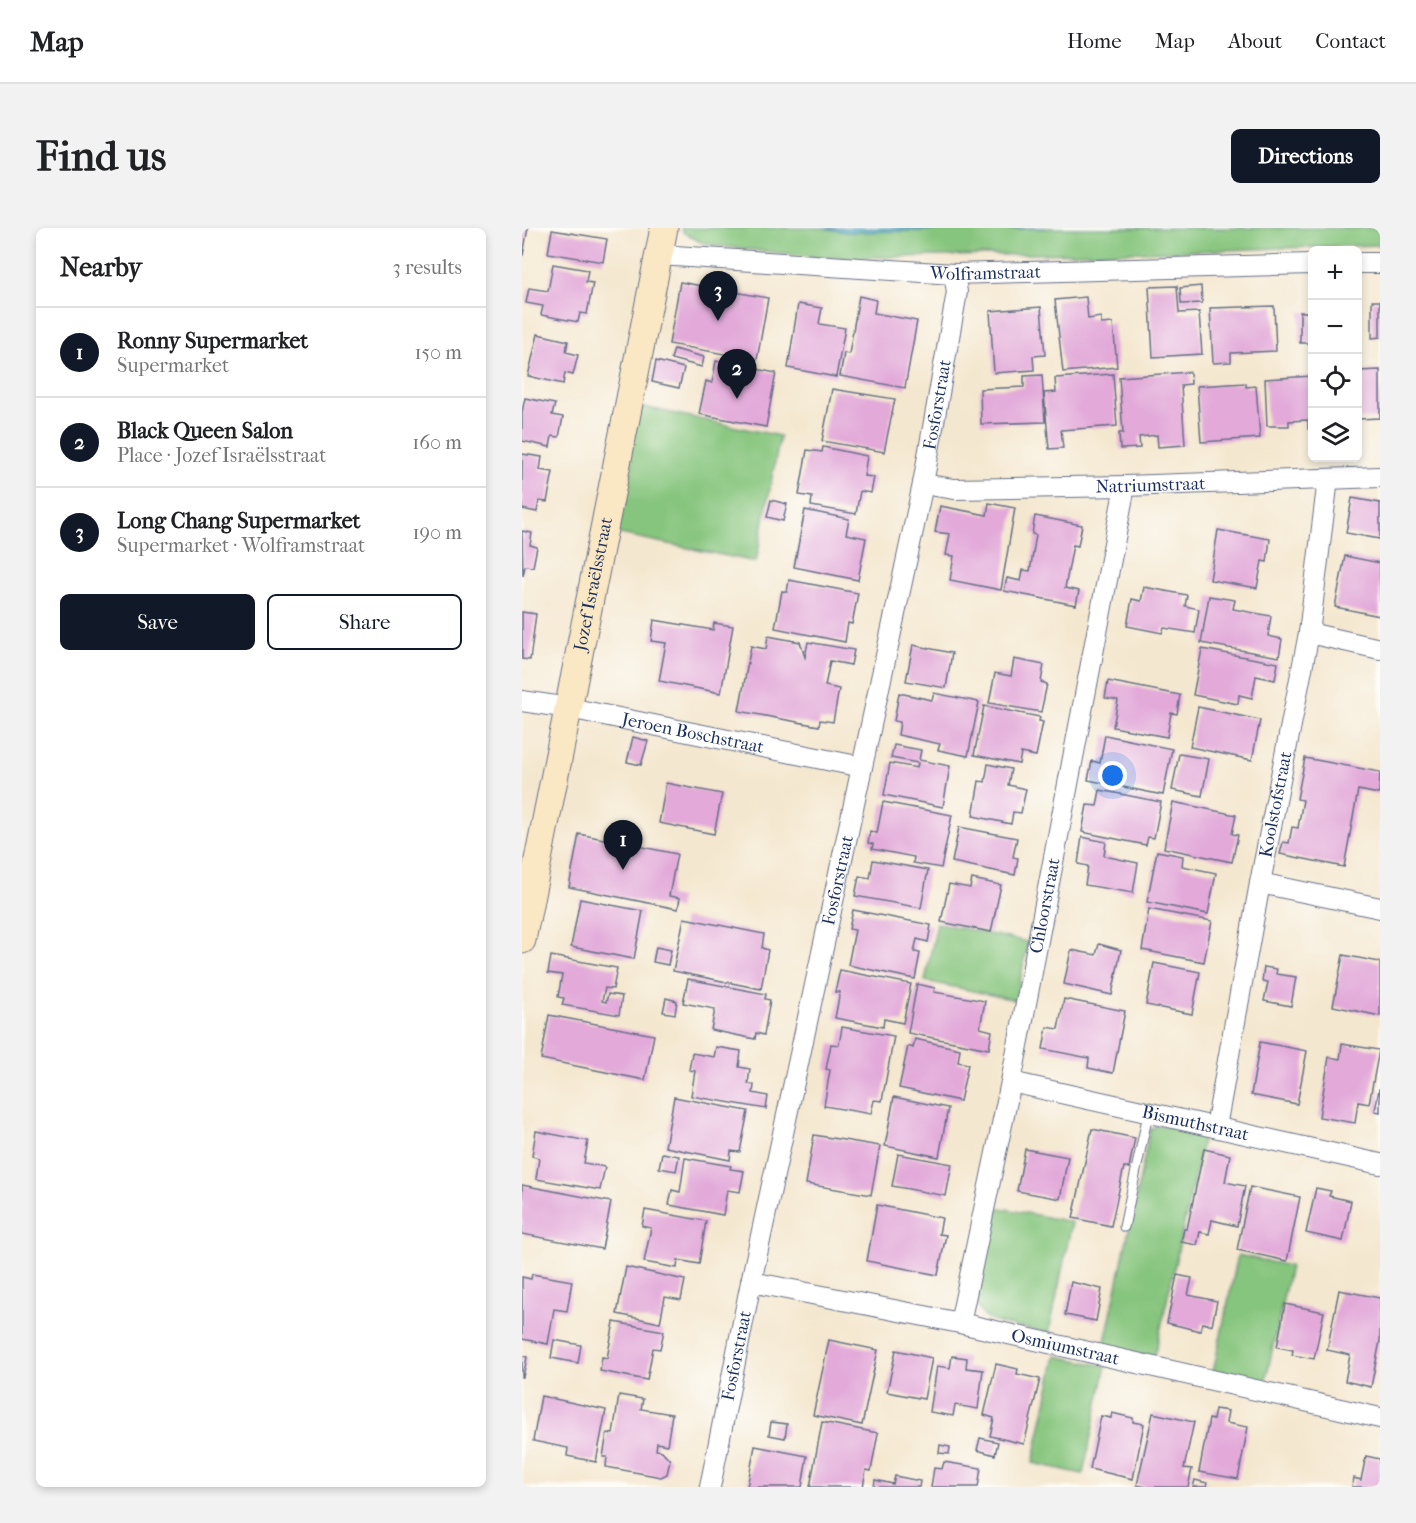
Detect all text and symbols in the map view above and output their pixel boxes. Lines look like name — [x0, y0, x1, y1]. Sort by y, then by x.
text: Map — [30, 25, 84, 58]
text: Home — [1067, 29, 1122, 53]
text: Map — [1155, 29, 1195, 53]
text: About — [1228, 29, 1282, 53]
text: Contact — [1315, 29, 1386, 53]
button: Directions — [1231, 129, 1380, 183]
text: Find us — [36, 132, 166, 181]
map controls — [1308, 246, 1362, 462]
button: + — [1308, 246, 1362, 300]
text: Nearby — [60, 252, 142, 283]
text: 3 results — [393, 256, 462, 279]
street label: Wolframstraat — [928, 262, 1042, 285]
pin: 3 — [698, 272, 738, 321]
button: − — [1308, 300, 1362, 354]
text: Ronny Supermarket — [117, 328, 308, 354]
text: 1 — [76, 341, 83, 364]
text: 150 m — [414, 341, 462, 364]
pin: 2 — [718, 350, 756, 399]
text: Supermarket — [117, 354, 229, 377]
button: locate — [1308, 354, 1362, 408]
street label: Fosforstraat — [919, 357, 956, 452]
button: layers — [1308, 408, 1362, 462]
text: Black Queen Salon — [117, 418, 293, 444]
text: 2 — [74, 431, 85, 454]
text: 160 m — [412, 431, 462, 454]
text: Place · Jozef Israëlsstraat — [117, 444, 326, 467]
street label: Natriumstraat — [1095, 473, 1206, 498]
text: Long Chang Supermarket — [117, 508, 360, 534]
street label: Jozef Israëlsstraat — [569, 515, 617, 655]
text: 3 — [75, 521, 84, 544]
text: 190 m — [412, 521, 462, 544]
text: Supermarket · Wolframstraat — [117, 534, 365, 557]
button: Save — [60, 594, 255, 650]
button: Share — [267, 594, 462, 650]
street label: Jeroen Boschstraat — [618, 709, 766, 758]
street label: Koolstofstraat — [1255, 749, 1297, 859]
your location — [1098, 761, 1127, 790]
pin: 1 — [604, 820, 642, 870]
street label: Fosforstraat — [818, 833, 858, 927]
street label: Chloorstraat — [1026, 856, 1065, 955]
street label: Bismuthstraat — [1140, 1101, 1251, 1146]
street label: Fosforstraat — [717, 1308, 756, 1403]
street label: Osmiumstraat — [1009, 1325, 1122, 1370]

